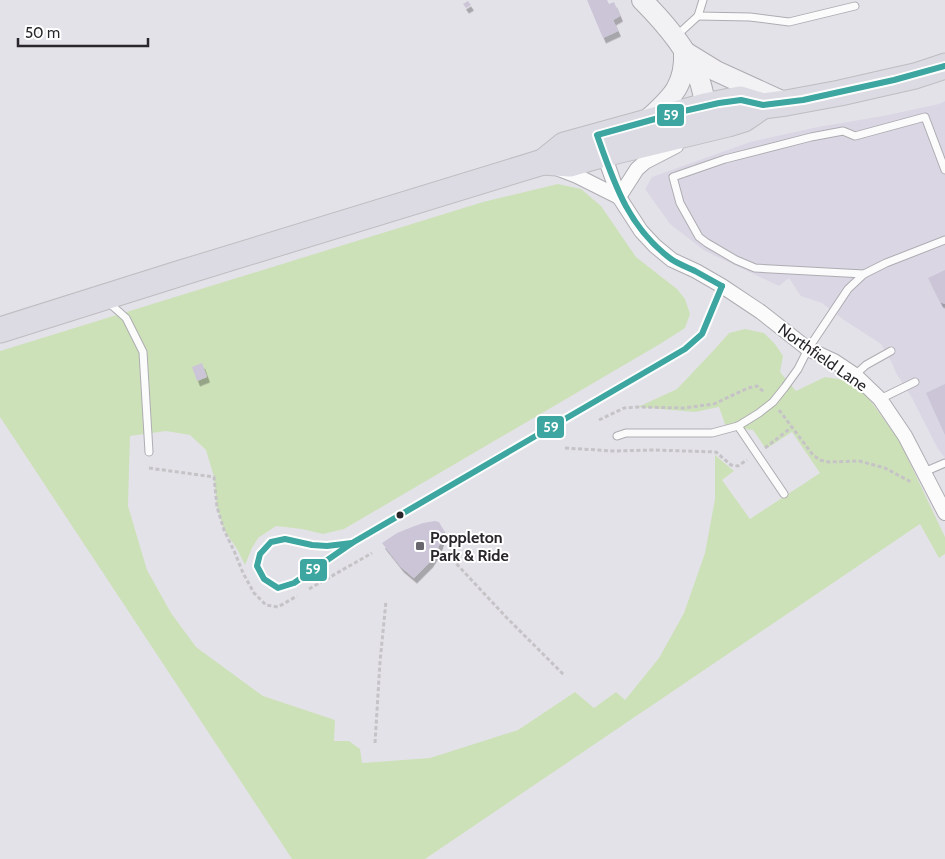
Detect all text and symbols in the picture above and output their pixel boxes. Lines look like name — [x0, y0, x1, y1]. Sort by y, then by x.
scale bar — [18, 15, 148, 47]
text: 50 m — [25, 24, 60, 42]
line badge: 59 — [656, 103, 685, 127]
text: 59 — [663, 106, 679, 124]
street label: Northfield Lane — [774, 320, 871, 395]
line badge: 59 — [536, 415, 565, 439]
text: 59 — [543, 418, 559, 436]
unlabelled marker — [395, 510, 405, 520]
place label: Poppleton Park & Ride — [430, 528, 509, 565]
marker: Poppleton Park & Ride — [414, 540, 426, 552]
line badge: 59 — [299, 558, 328, 582]
text: 59 — [305, 560, 321, 578]

